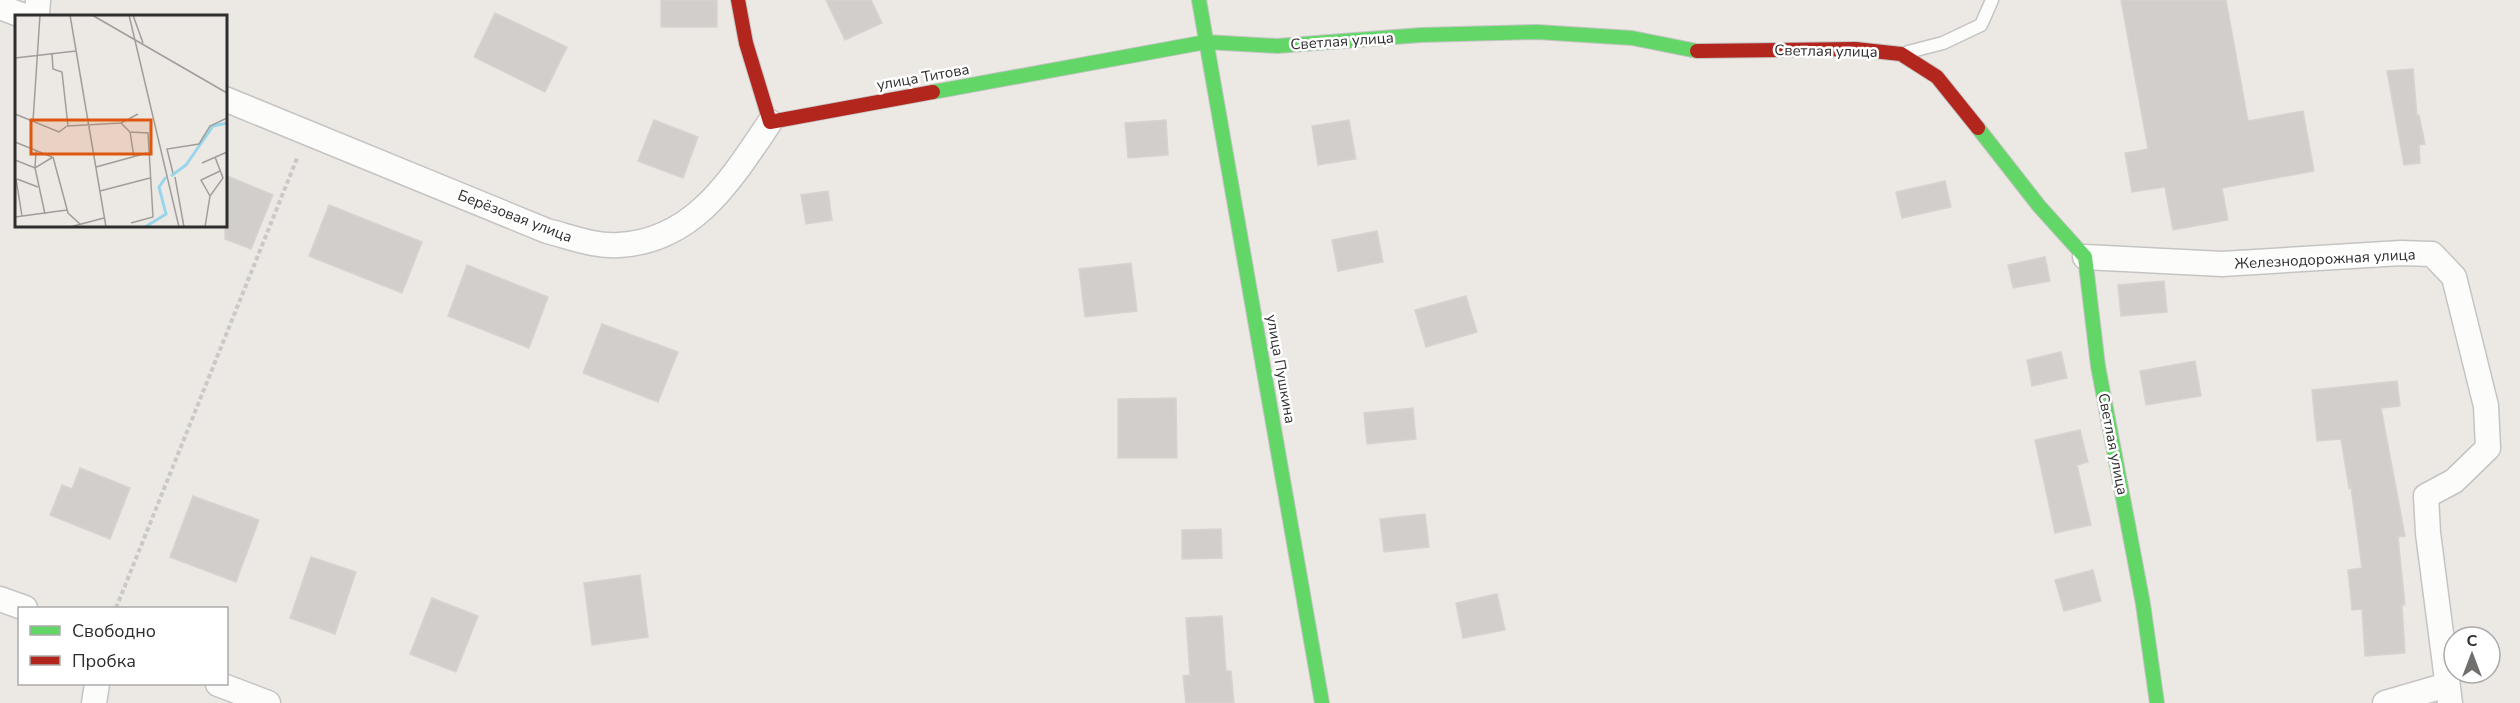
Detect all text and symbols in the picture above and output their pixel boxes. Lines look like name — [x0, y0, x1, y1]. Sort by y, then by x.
inset map — [15, 15, 226, 226]
street label: Светлая улица — [1290, 27, 1394, 55]
street label: Светлая улица — [1774, 40, 1878, 62]
street label: улица Титова — [875, 59, 971, 95]
street label: Берёзовая улица — [455, 185, 575, 247]
street label: Железнодорожная улица — [2234, 244, 2416, 274]
street label: улица Пушкина — [1262, 313, 1300, 425]
street label: Светлая улица — [2093, 391, 2133, 497]
legend — [18, 607, 228, 685]
text: Свободно — [72, 619, 156, 643]
north arrow — [2442, 625, 2502, 685]
text: С — [2467, 630, 2478, 652]
text: Пробка — [72, 649, 136, 673]

